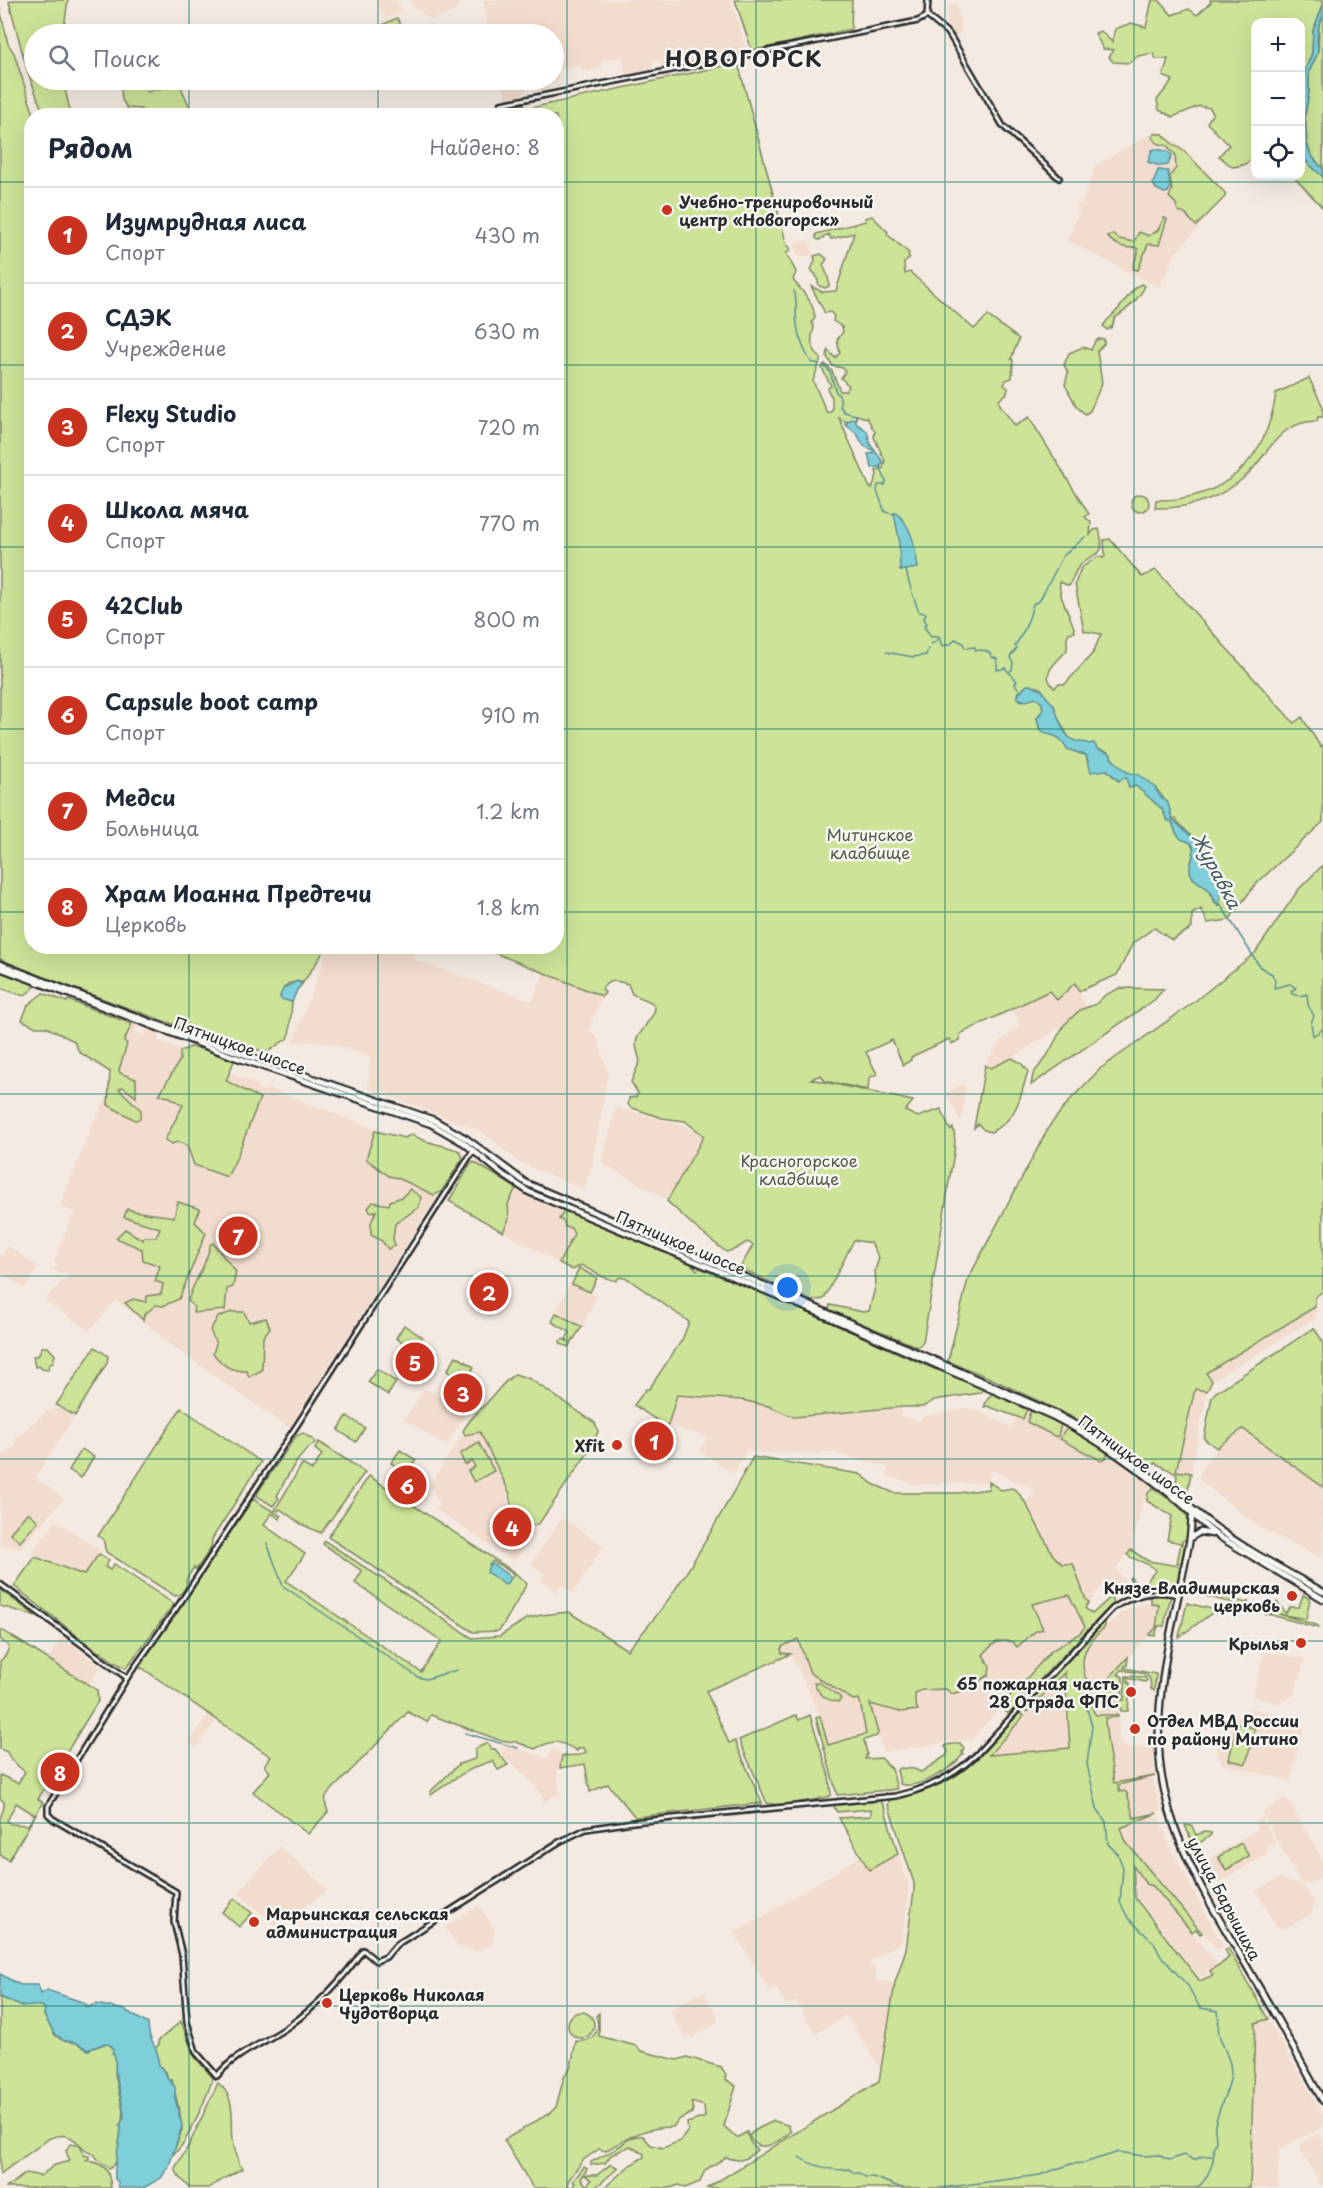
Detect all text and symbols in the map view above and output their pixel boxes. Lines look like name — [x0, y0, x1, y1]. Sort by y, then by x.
map controls — [1251, 18, 1305, 180]
button: + — [1251, 18, 1305, 72]
search box — [24, 24, 564, 90]
icon: search — [45, 41, 78, 74]
text: Поиск — [93, 41, 160, 74]
district label: НОВОГОРСК — [665, 41, 823, 74]
button: − — [1251, 72, 1305, 126]
button: locate — [1251, 126, 1305, 180]
text: Рядом — [48, 128, 133, 167]
text: Найдено: 8 — [430, 132, 540, 162]
place label: Учебно-тренировочный центр «Новогорск» — [679, 189, 874, 231]
marker: Учебно-тренировочный центр «Новогорск» — [660, 203, 674, 217]
text: Изумрудная лиса — [105, 204, 306, 237]
text: 1 — [63, 220, 72, 250]
text: 430 m — [475, 220, 540, 250]
text: Спорт — [105, 237, 165, 267]
text: СДЭК — [105, 300, 172, 333]
text: 2 — [60, 316, 75, 346]
text: 630 m — [474, 316, 540, 346]
text: Учреждение — [105, 333, 226, 363]
text: Flexy Studio — [105, 396, 236, 429]
text: 3 — [61, 412, 74, 442]
text: 720 m — [478, 412, 540, 442]
text: Спорт — [105, 429, 165, 459]
text: Школа мяча — [105, 492, 249, 525]
text: 4 — [61, 508, 74, 538]
text: 770 m — [479, 508, 540, 538]
text: Спорт — [105, 525, 165, 555]
text: 42Club — [105, 588, 183, 621]
text: 5 — [61, 604, 74, 634]
text: 800 m — [473, 604, 540, 634]
text: Спорт — [105, 621, 165, 651]
text: Capsule boot camp — [105, 684, 318, 717]
text: 6 — [60, 700, 75, 730]
text: 910 m — [481, 700, 540, 730]
text: Спорт — [105, 717, 165, 747]
text: Медси — [105, 780, 176, 813]
text: 7 — [62, 796, 73, 826]
text: 1.2 km — [476, 796, 540, 826]
text: Больница — [105, 813, 199, 843]
park label: Митинское кладбище — [827, 822, 913, 864]
water label: Журавка — [1186, 827, 1249, 914]
text: Храм Иоанна Предтечи — [105, 876, 372, 909]
text: 8 — [61, 892, 74, 922]
text: 1.8 km — [477, 892, 540, 922]
text: Церковь — [105, 909, 187, 939]
street label: Пятницкое шоссе — [171, 1010, 309, 1080]
park label: Красногорское кладбище — [740, 1148, 858, 1190]
street label: Пятницкое шоссе — [612, 1204, 750, 1280]
pin: 7 — [218, 1214, 258, 1258]
pin: 2 — [470, 1270, 508, 1314]
your location — [773, 1273, 802, 1302]
pin: 5 — [396, 1340, 434, 1384]
pin: 3 — [444, 1370, 482, 1416]
street label: Пятницкое шоссе — [1074, 1409, 1200, 1509]
pin: 1 — [634, 1418, 674, 1464]
place label: Xfit — [575, 1433, 605, 1457]
marker: Xfit — [610, 1438, 624, 1452]
pin: 6 — [388, 1462, 426, 1508]
pin: 4 — [492, 1504, 532, 1550]
place label: Князе-Владимирская церковь — [1104, 1575, 1280, 1617]
marker: Князе-Владимирская церковь — [1285, 1589, 1299, 1603]
place label: Крылья — [1229, 1631, 1289, 1655]
marker: Крылья — [1294, 1636, 1308, 1650]
place label: 65 пожарная часть 28 Отряда ФПС — [956, 1671, 1119, 1713]
marker: 65 пожарная часть 28 Отряда ФПС — [1124, 1685, 1138, 1699]
place label: Отдел МВД России по району Митино — [1147, 1708, 1299, 1750]
marker: Отдел МВД России по району Митино — [1128, 1722, 1142, 1736]
pin: 8 — [40, 1750, 80, 1794]
street label: улица Барышиха — [1182, 1832, 1268, 1964]
place label: Марьинская сельская администрация — [266, 1901, 449, 1943]
marker: Марьинская сельская администрация — [247, 1915, 261, 1929]
place label: Церковь Николая Чудотворца — [339, 1982, 485, 2024]
marker: Церковь Николая Чудотворца — [320, 1996, 334, 2010]

